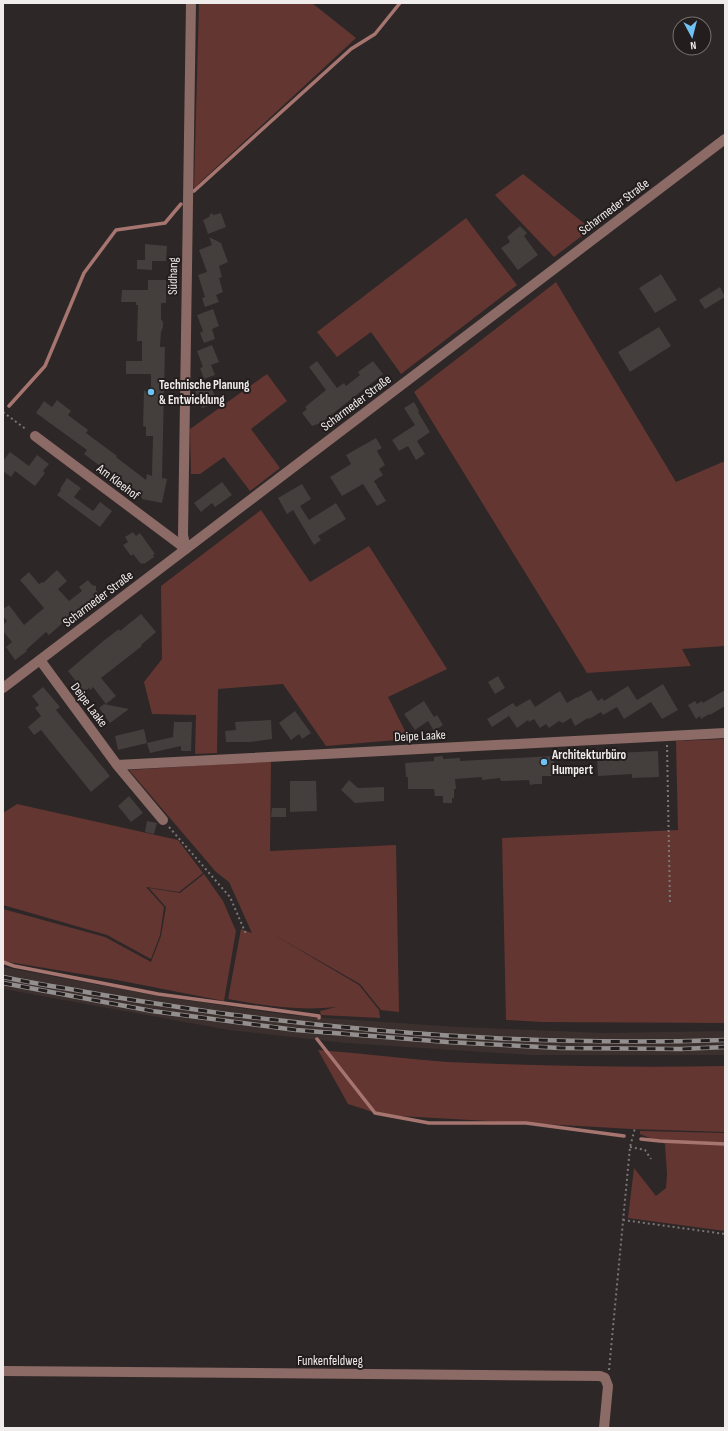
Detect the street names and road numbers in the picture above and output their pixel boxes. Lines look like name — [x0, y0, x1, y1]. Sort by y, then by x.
street label: Scharmeder Straße — [576, 175, 652, 239]
street label: Südhang — [165, 257, 181, 295]
street label: Scharmeder Straße — [318, 371, 394, 435]
street label: Am Kleehof — [93, 460, 143, 503]
street label: Scharmeder Straße — [60, 567, 136, 631]
street label: Deipe Laake — [67, 680, 111, 730]
street label: Deipe Laake — [394, 727, 446, 745]
street label: Funkenfeldweg — [297, 1353, 363, 1369]

